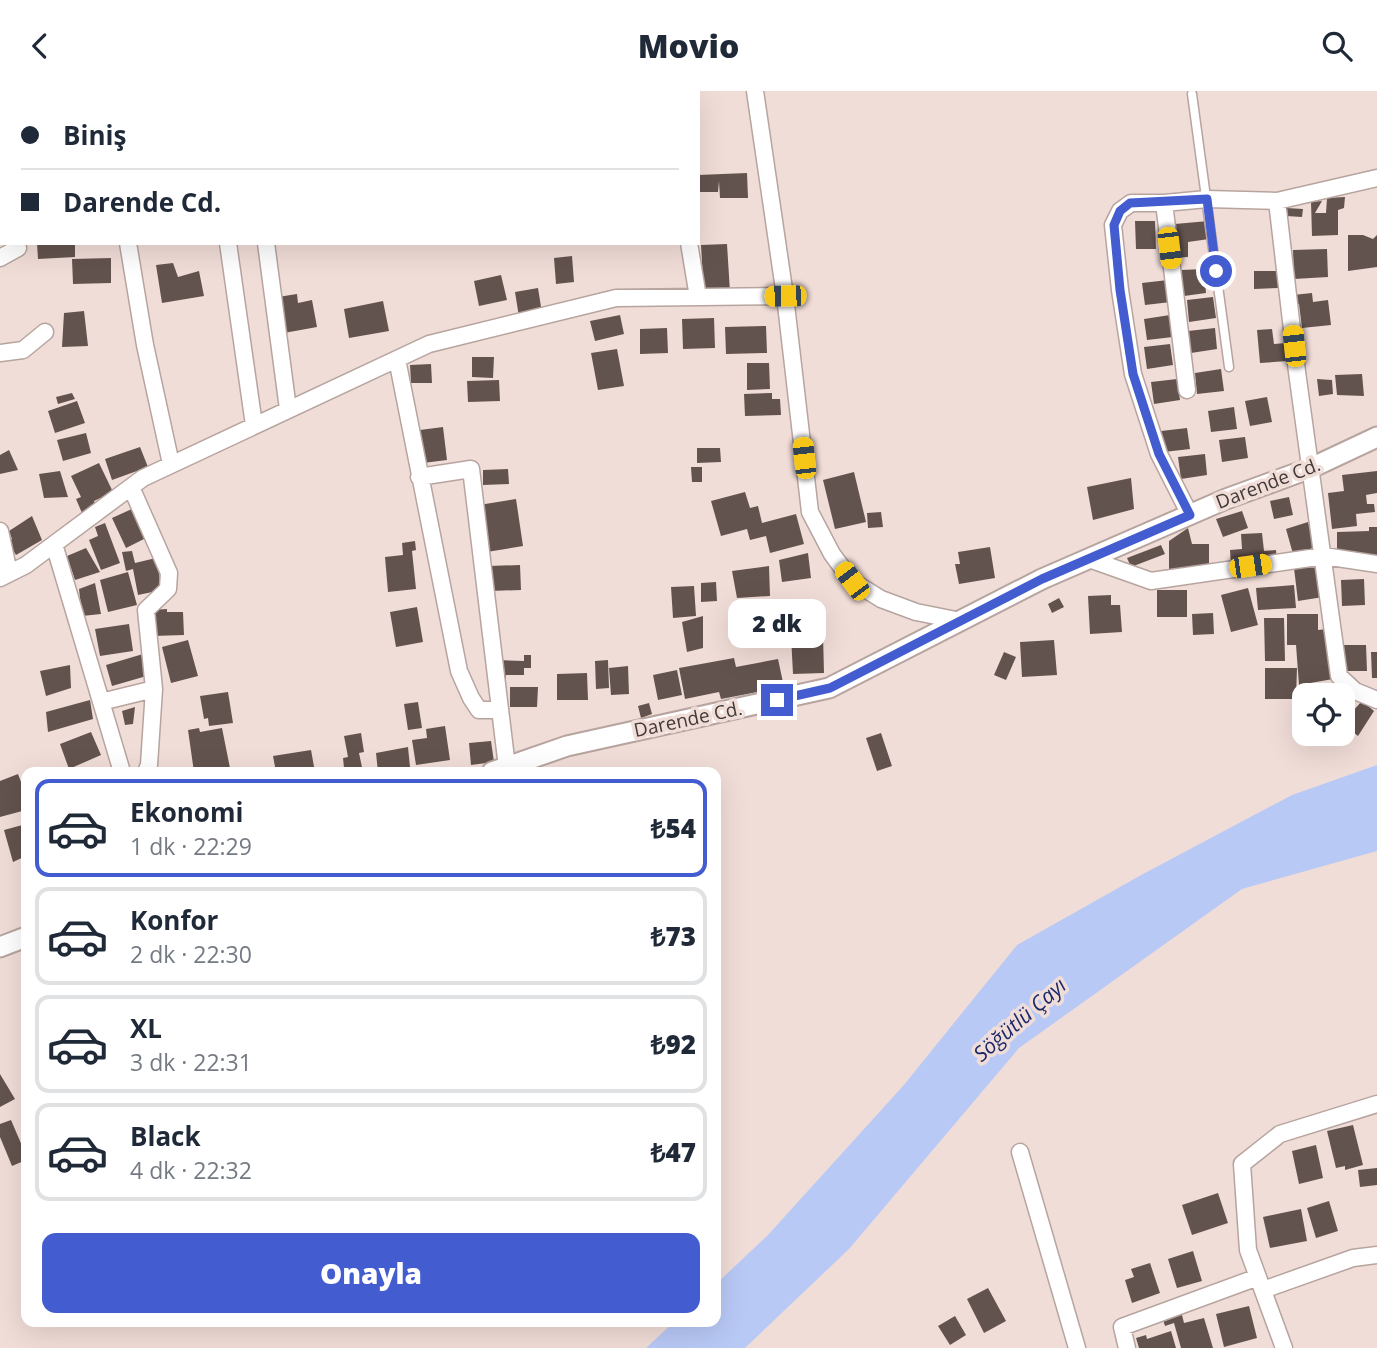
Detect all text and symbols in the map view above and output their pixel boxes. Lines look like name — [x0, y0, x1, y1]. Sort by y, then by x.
text: Movio — [638, 24, 739, 67]
icon: back — [21, 27, 59, 65]
icon: search — [1318, 27, 1356, 65]
text: Biniş — [63, 117, 126, 153]
text: Darende Cd. — [63, 184, 221, 220]
car — [1157, 226, 1182, 270]
route start — [1200, 255, 1232, 287]
car — [764, 285, 807, 307]
car — [1282, 324, 1307, 368]
car — [792, 436, 817, 480]
street label: Darende Cd. — [1212, 451, 1324, 515]
car — [1228, 553, 1273, 579]
car — [831, 558, 874, 604]
callout: 2 dk — [728, 599, 826, 647]
text: 2 dk — [752, 607, 802, 639]
map controls — [1292, 683, 1355, 746]
button: locate — [1292, 683, 1355, 746]
route end — [761, 684, 793, 716]
street label: Darende Cd. — [631, 695, 745, 743]
text: Ekonomi — [130, 794, 243, 830]
icon: car — [46, 797, 109, 860]
text: ₺54 — [651, 810, 696, 846]
text: 1 dk · 22:29 — [130, 830, 252, 862]
text: Konfor — [130, 902, 218, 938]
icon: car — [46, 905, 109, 968]
text: ₺73 — [651, 918, 696, 954]
text: 2 dk · 22:30 — [130, 938, 252, 970]
water label: Söğütlü Çayı — [967, 971, 1072, 1067]
text: XL — [130, 1010, 162, 1046]
icon: car — [46, 1013, 109, 1076]
text: ₺92 — [651, 1026, 696, 1062]
text: 3 dk · 22:31 — [130, 1046, 252, 1078]
text: Black — [130, 1118, 201, 1154]
icon: car — [46, 1121, 109, 1184]
text: ₺47 — [651, 1134, 696, 1170]
text: 4 dk · 22:32 — [130, 1154, 252, 1186]
button: Onayla — [42, 1233, 700, 1313]

